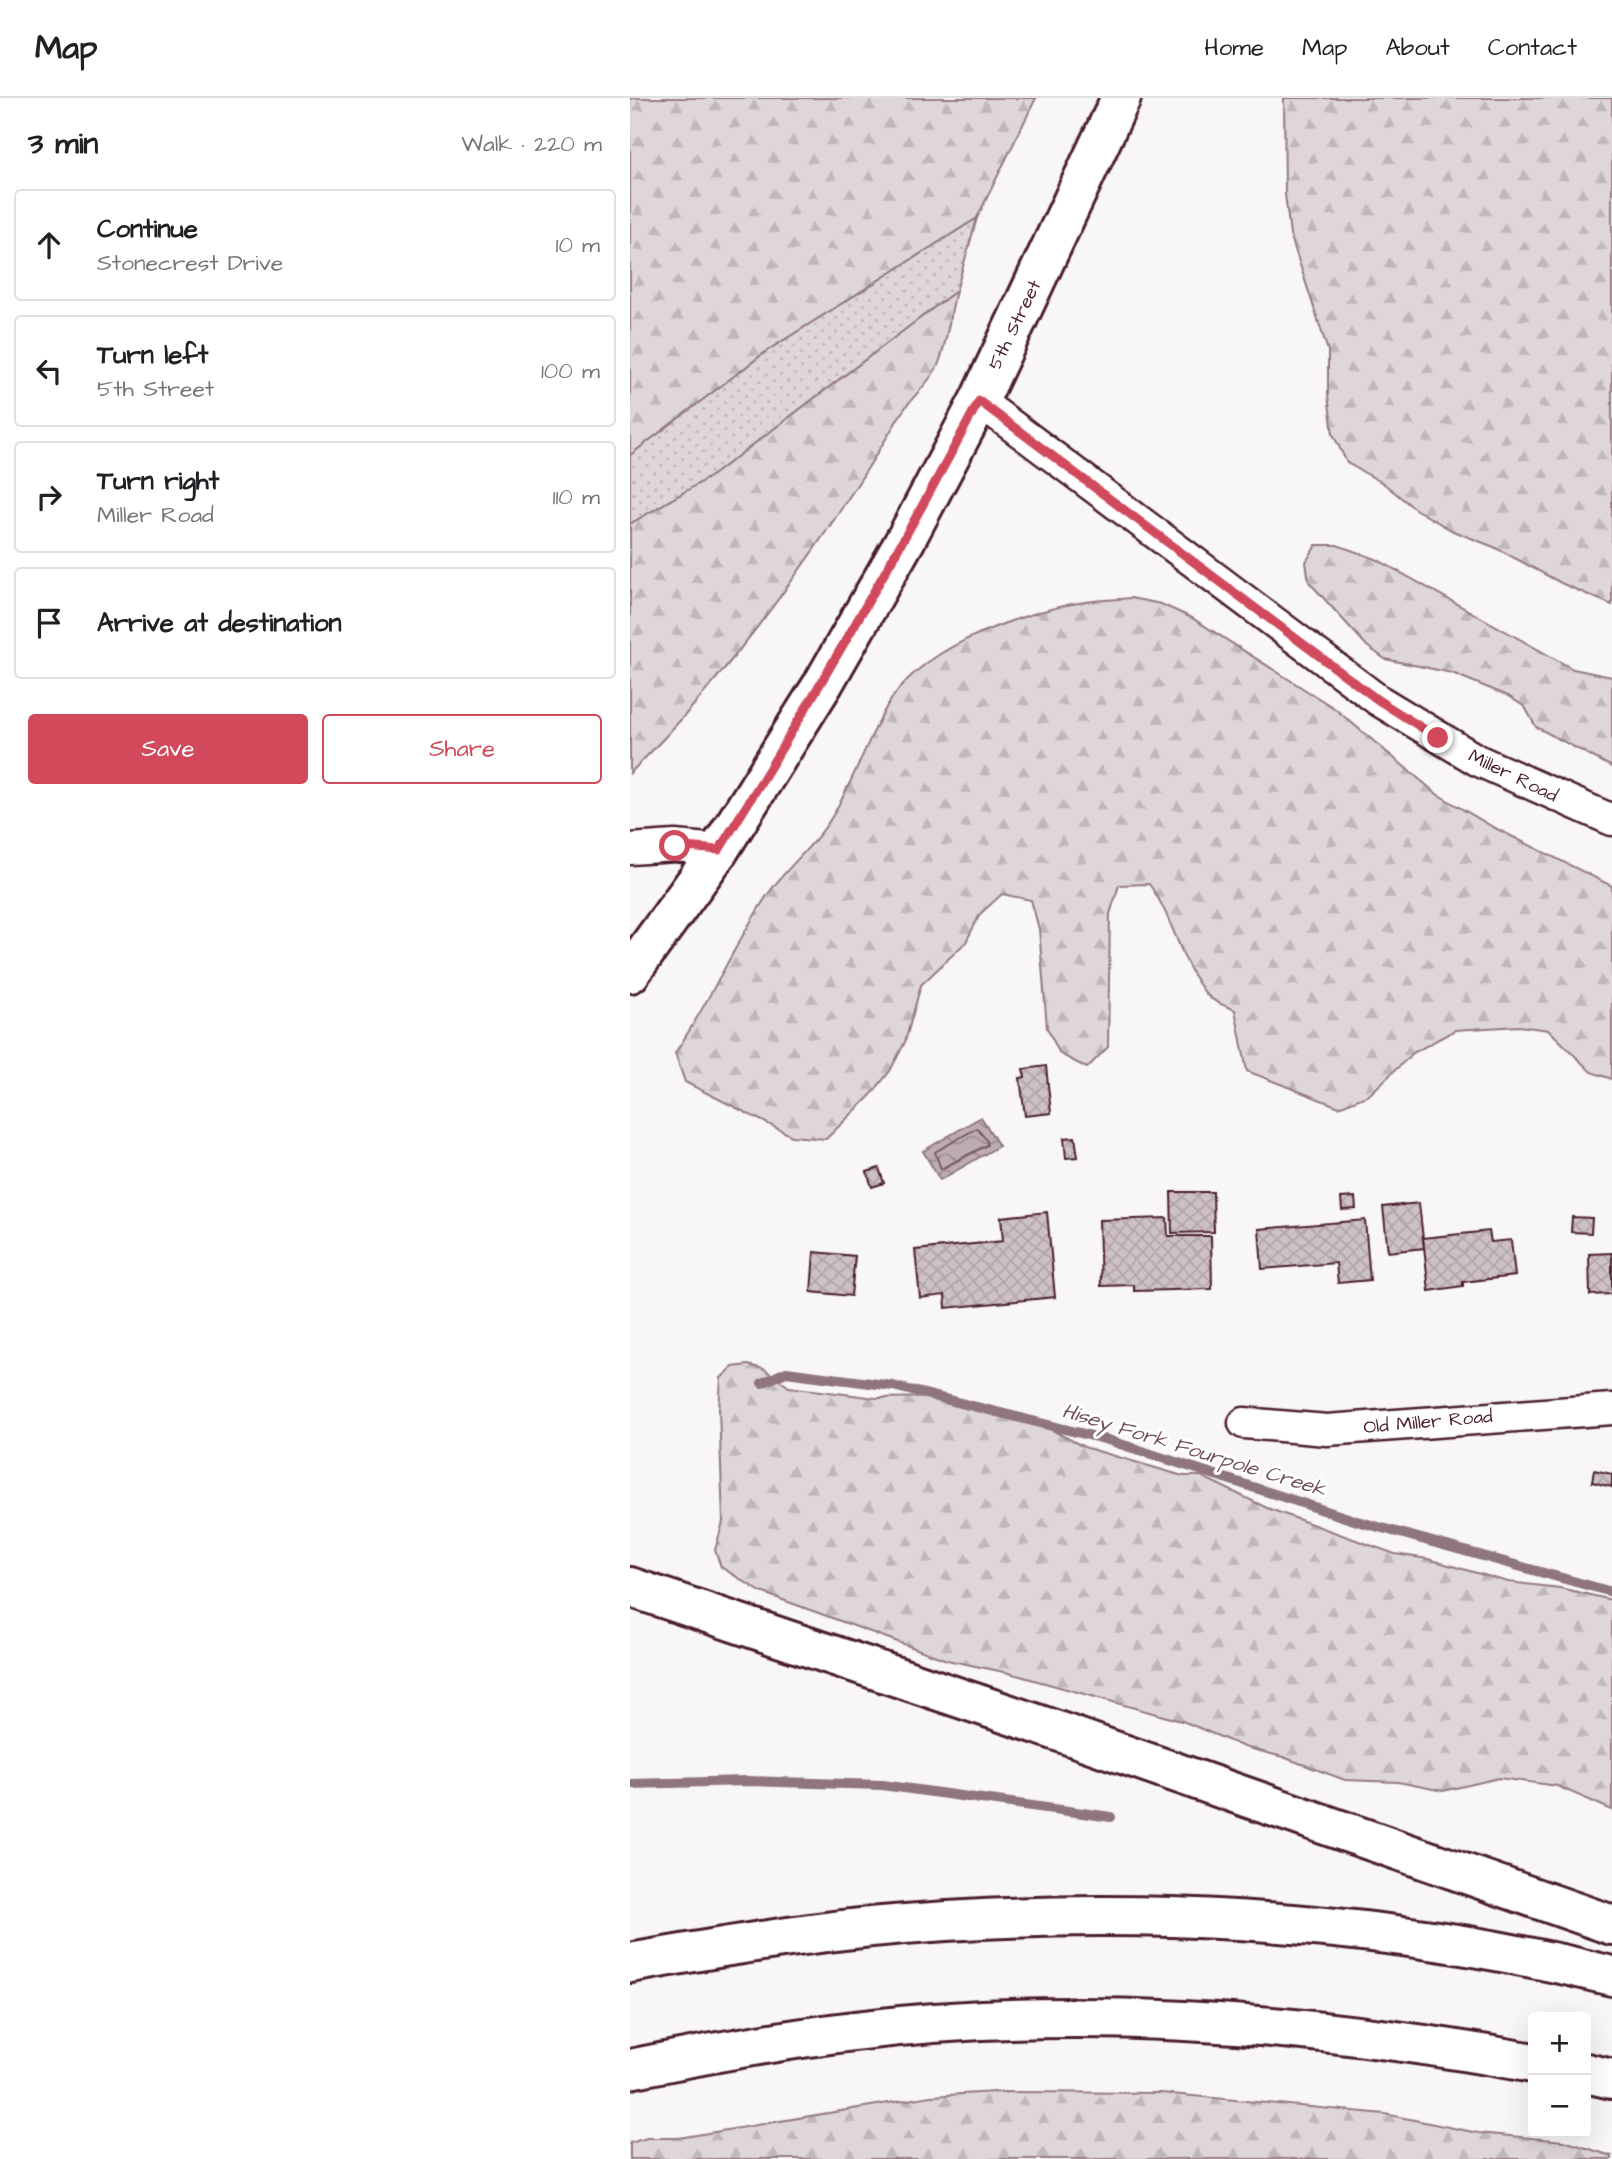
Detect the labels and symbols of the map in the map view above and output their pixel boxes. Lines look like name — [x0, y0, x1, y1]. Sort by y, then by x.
street label: 5th Street — [982, 275, 1048, 374]
route end — [1422, 722, 1453, 753]
street label: Miller Road — [1464, 743, 1563, 809]
route start — [659, 830, 690, 861]
water label: Hisey Fork Fourpole Creek — [1058, 1396, 1330, 1505]
street label: Old Miller Road — [1362, 1403, 1494, 1441]

